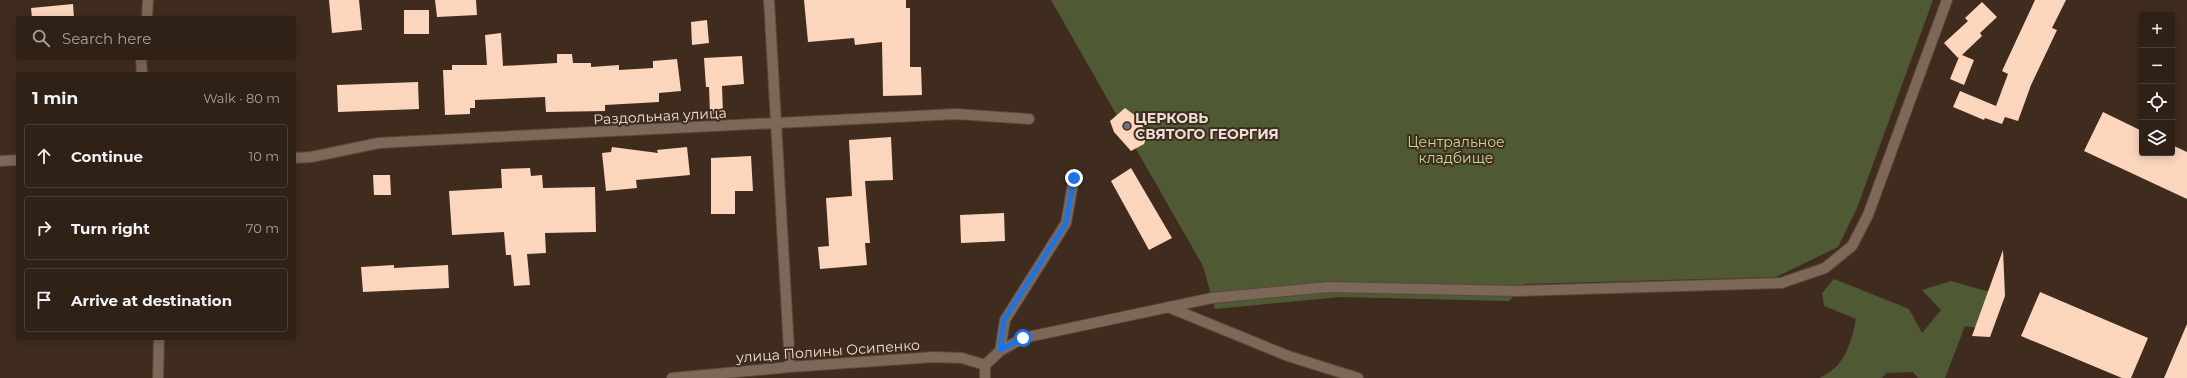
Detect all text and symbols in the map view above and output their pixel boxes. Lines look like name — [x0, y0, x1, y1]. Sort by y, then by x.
map controls — [2139, 12, 2175, 156]
button: + — [2139, 12, 2175, 48]
search box — [16, 16, 296, 60]
icon: search — [30, 27, 52, 49]
text: Search here — [62, 29, 151, 48]
button: − — [2139, 48, 2175, 84]
button: locate — [2139, 84, 2175, 120]
text: 1 min — [32, 88, 78, 108]
text: Walk · 80 m — [203, 90, 280, 106]
street label: Раздольная улица — [593, 104, 727, 128]
place label: ЦЕРКОВЬ СВЯТОГО ГЕОРГИЯ — [1135, 109, 1279, 143]
button: layers — [2139, 120, 2175, 156]
marker: ЦЕРКОВЬ СВЯТОГО ГЕОРГИЯ — [1122, 121, 1132, 131]
park label: Центральное кладбище — [1407, 133, 1505, 167]
icon: ahead — [33, 145, 55, 167]
text: Continue — [71, 147, 143, 166]
text: 10 m — [249, 148, 279, 164]
route end — [1065, 169, 1083, 187]
icon: right — [33, 217, 55, 239]
text: Turn right — [71, 219, 150, 238]
text: 70 m — [246, 220, 279, 236]
icon: arrive — [33, 289, 55, 311]
text: Arrive at destination — [71, 291, 232, 310]
route start — [1014, 329, 1032, 347]
street label: улица Полины Осипенко — [735, 336, 921, 366]

